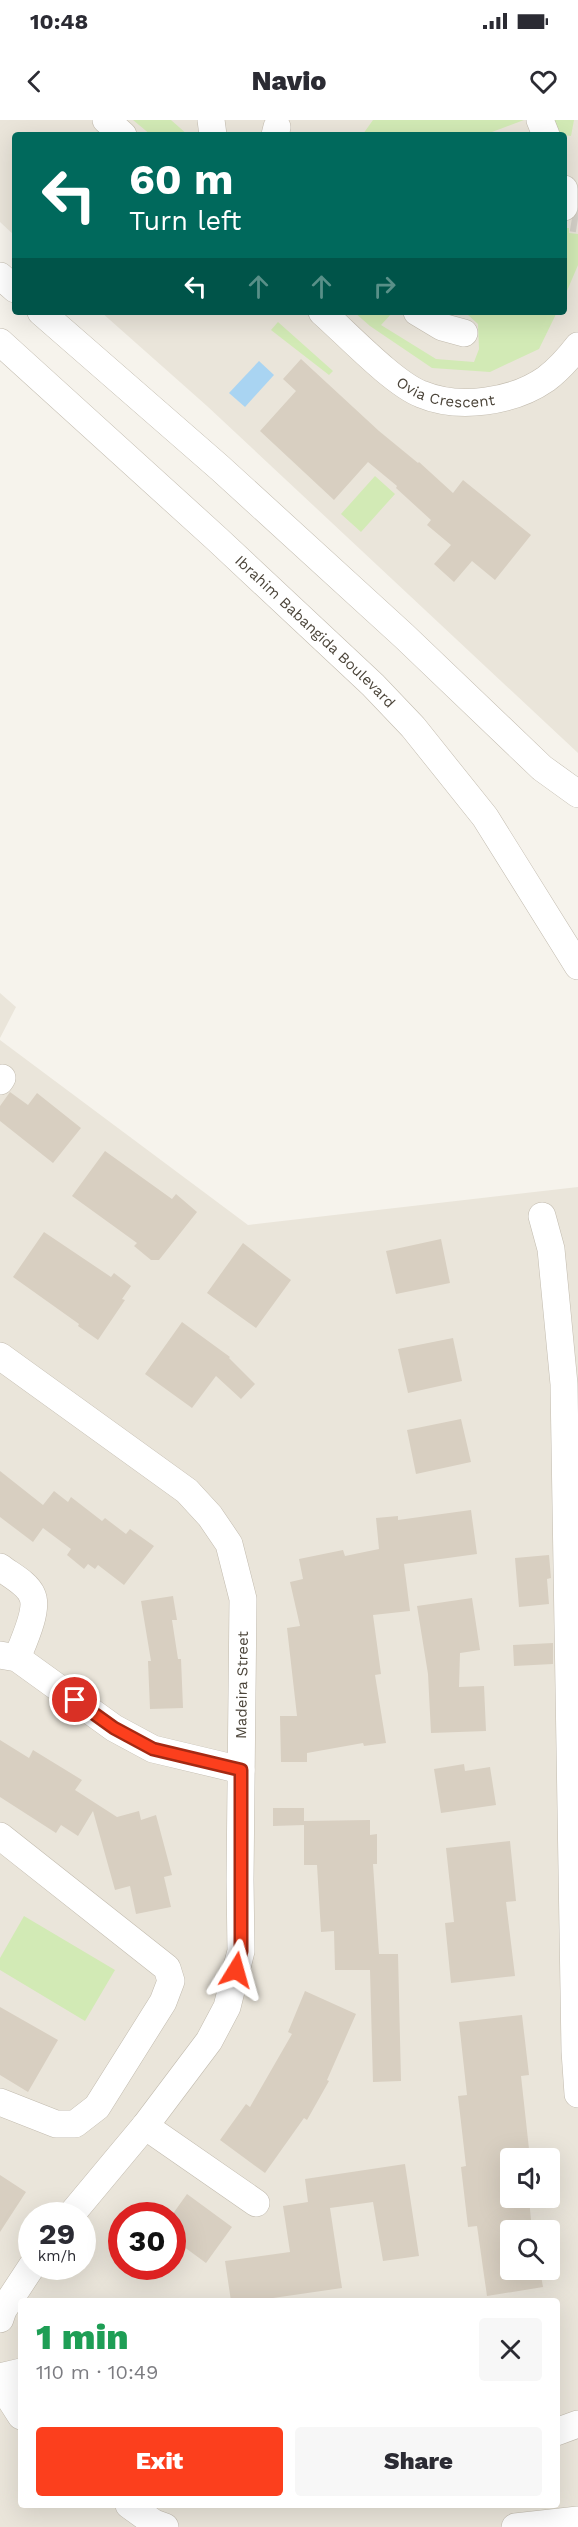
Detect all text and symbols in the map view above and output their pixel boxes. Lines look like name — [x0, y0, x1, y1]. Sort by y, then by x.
text: 10:48 — [30, 9, 88, 34]
icon: back — [18, 65, 51, 98]
text: Navio — [252, 65, 326, 97]
icon: heart — [527, 65, 560, 98]
text: 60 m — [129, 155, 233, 204]
icon: left — [30, 156, 108, 234]
text: Turn left — [129, 205, 241, 237]
icon: left — [179, 270, 212, 303]
icon: ahead — [242, 270, 275, 303]
icon: ahead — [305, 270, 338, 303]
icon: right — [368, 270, 401, 303]
street label: Ovia Crescent — [393, 373, 497, 411]
street label: Ibrahim Babangida Boulevard — [231, 552, 399, 712]
street label: Madeira Street — [232, 1630, 252, 1739]
pin — [49, 1674, 100, 1725]
icon: arrive — [58, 1683, 91, 1716]
position arrow — [204, 1938, 268, 2002]
map controls — [500, 2148, 560, 2280]
button: sound — [500, 2148, 560, 2208]
speed limit sign: 30 — [108, 2202, 186, 2280]
text: 29 — [39, 2216, 75, 2251]
button: search — [500, 2220, 560, 2280]
text: km/h — [38, 2247, 76, 2265]
text: 1 min — [36, 2316, 129, 2358]
button: close — [479, 2318, 542, 2381]
text: 110 m · 10:49 — [36, 2360, 158, 2384]
button: Exit — [36, 2427, 283, 2496]
button: Share — [295, 2427, 542, 2496]

